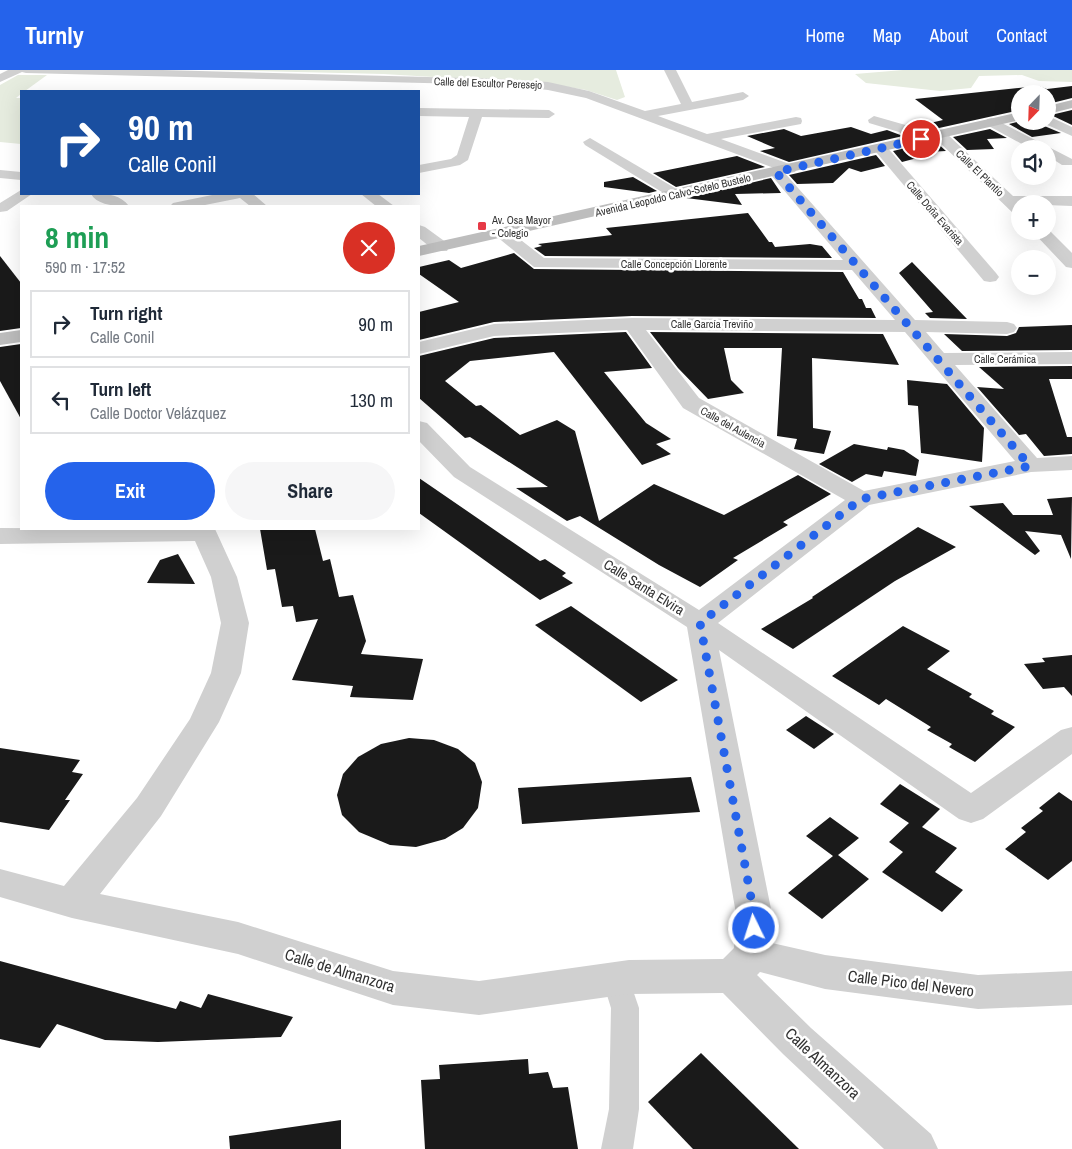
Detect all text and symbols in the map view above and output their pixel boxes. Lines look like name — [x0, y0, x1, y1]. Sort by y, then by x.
text: Turnly — [25, 19, 84, 51]
text: Home — [805, 23, 845, 48]
text: Map — [873, 23, 902, 48]
text: About — [930, 23, 968, 48]
text: Contact — [996, 23, 1047, 48]
street label: Calle del Escultor Peresejo — [434, 74, 542, 92]
north arrow — [1011, 85, 1056, 130]
map controls — [1011, 85, 1056, 295]
text: 90 m — [128, 104, 193, 151]
icon: right — [45, 110, 110, 175]
pin — [900, 118, 942, 160]
icon: arrive — [907, 125, 935, 153]
button: sound — [1011, 140, 1056, 185]
street label: Calle El Plantío — [953, 147, 1007, 199]
text: Calle Conil — [128, 149, 216, 179]
street label: Avenida Leopoldo Calvo-Sotelo Bustelo — [593, 170, 752, 220]
street label: Calle Doña Evarista — [903, 178, 967, 248]
button: + — [1011, 195, 1056, 240]
place label: Av. Osa Mayor - Colegio — [491, 213, 551, 240]
text: 8 min — [45, 217, 109, 257]
marker: Av. Osa Mayor - Colegio — [476, 220, 488, 232]
button: close — [343, 222, 395, 274]
button: − — [1011, 250, 1056, 295]
text: 590 m · 17:52 — [45, 256, 125, 278]
street label: Calle Concepción Llorente — [621, 257, 727, 271]
text: Turn right — [90, 300, 162, 326]
icon: right — [47, 310, 75, 338]
text: 90 m — [358, 311, 393, 337]
street label: Calle García Treviño — [671, 317, 753, 331]
text: Calle Conil — [90, 326, 154, 348]
street label: Calle Cerámica — [974, 352, 1036, 366]
text: Turn left — [90, 376, 151, 402]
icon: left — [47, 386, 75, 414]
text: 130 m — [350, 387, 393, 413]
text: Calle Doctor Velázquez — [90, 402, 226, 424]
street label: Calle del Aulencia — [698, 403, 768, 451]
button: Exit — [45, 462, 215, 520]
button: Share — [225, 462, 395, 520]
street label: Calle Santa Elvira — [600, 555, 688, 619]
position arrow — [727, 901, 779, 953]
street label: Calle de Almanzora — [282, 943, 398, 997]
street label: Calle Pico del Nevero — [847, 964, 975, 1002]
street label: Calle Almanzora — [781, 1022, 866, 1104]

